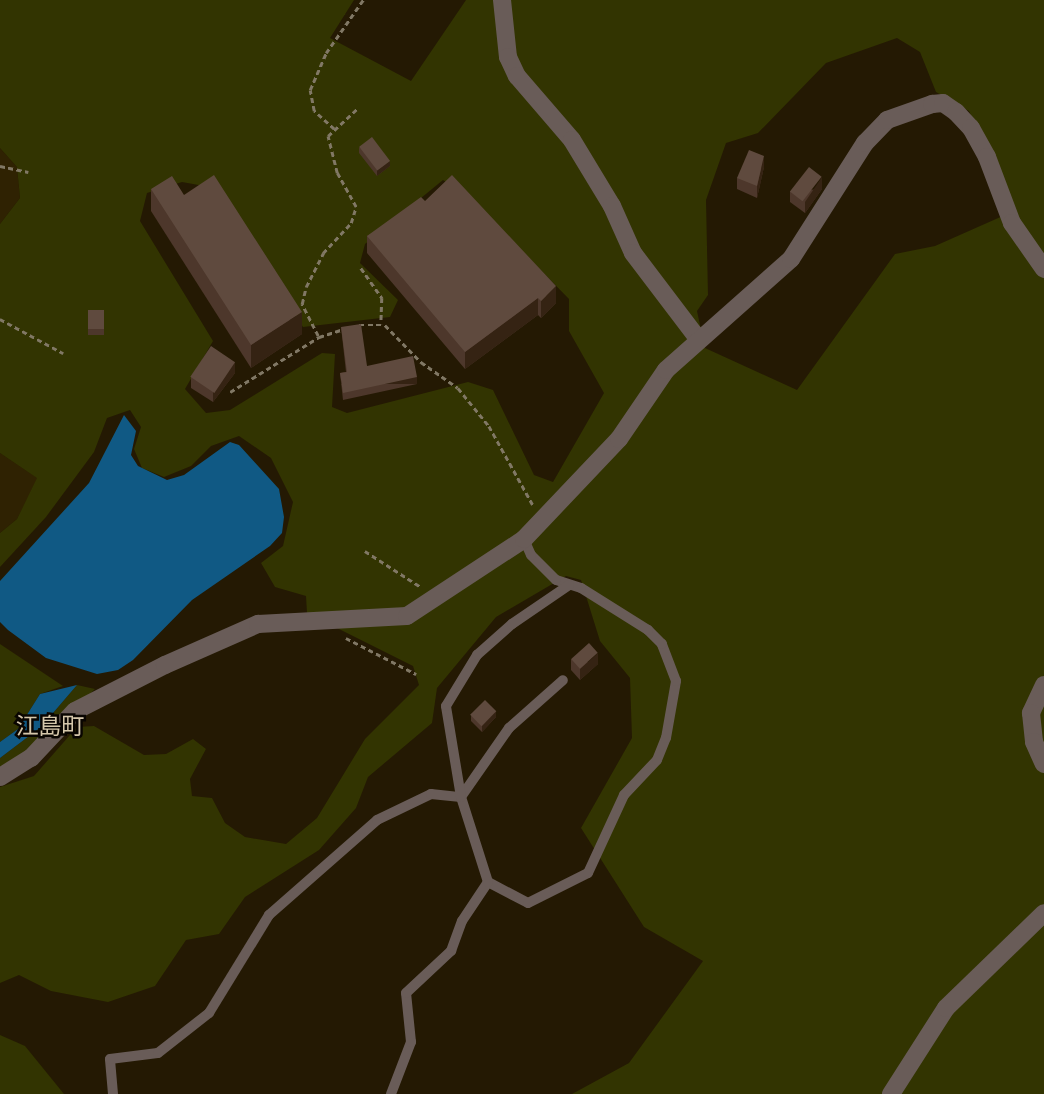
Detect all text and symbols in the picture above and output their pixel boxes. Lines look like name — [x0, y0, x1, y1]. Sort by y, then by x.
district label: 江島町 — [16, 712, 84, 740]

